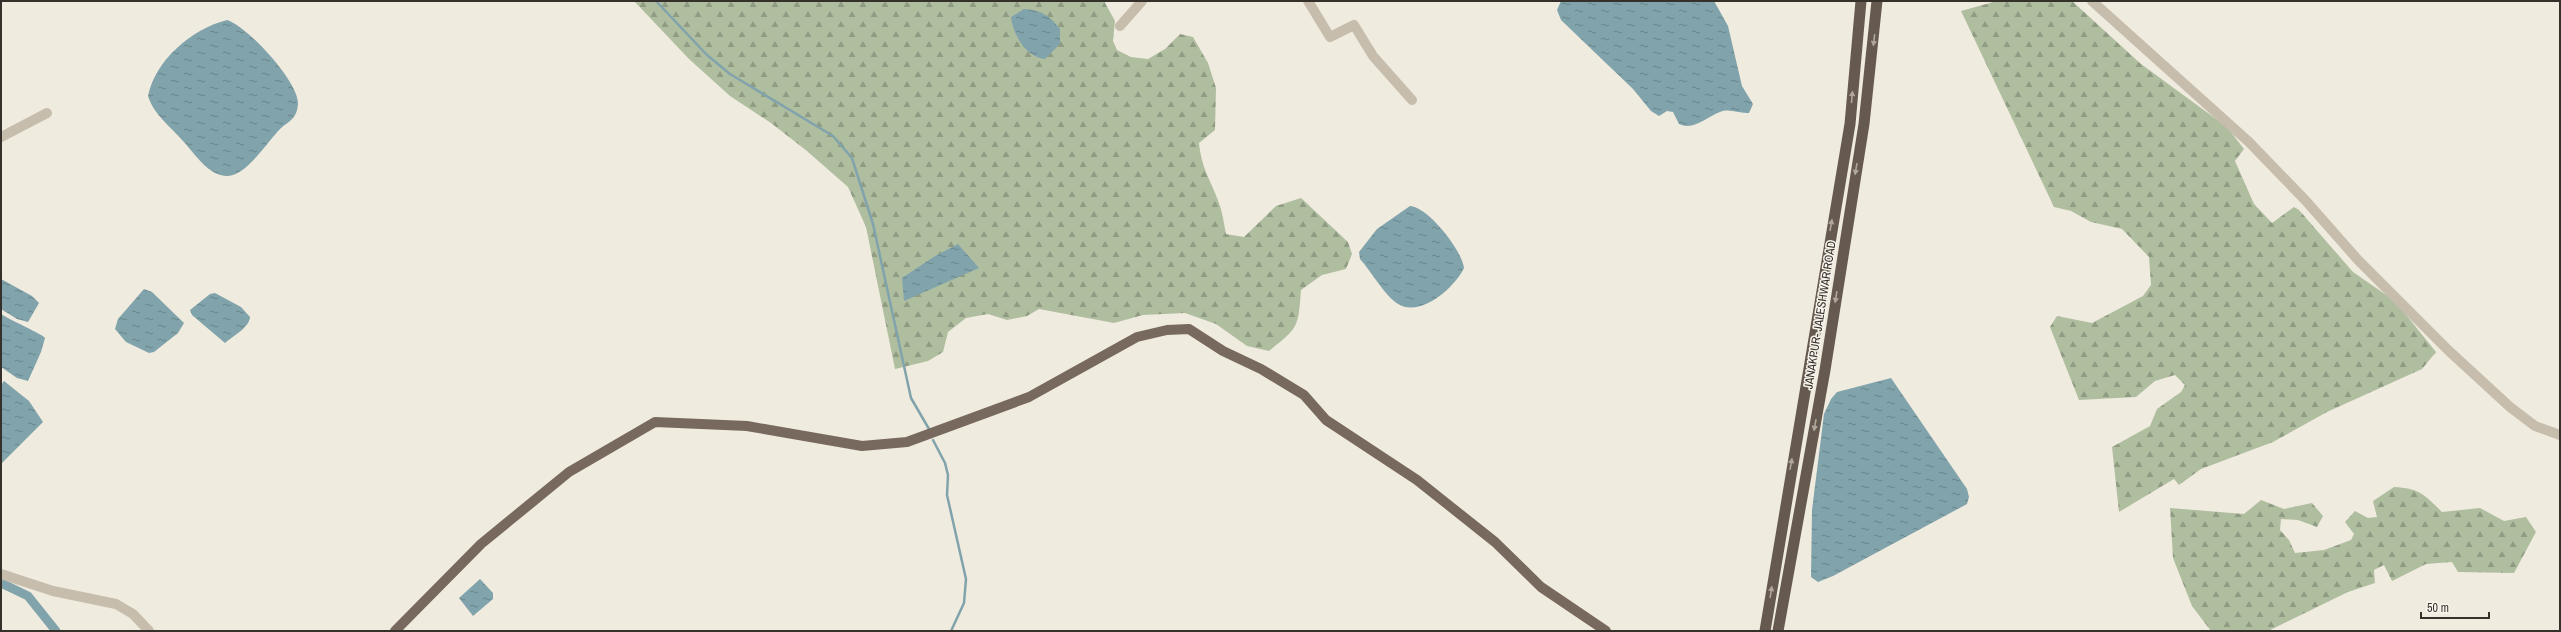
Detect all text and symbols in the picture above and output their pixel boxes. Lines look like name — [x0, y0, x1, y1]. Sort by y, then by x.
one-way arrow — [1871, 34, 1877, 46]
one-way arrow — [1849, 91, 1855, 103]
one-way arrow — [1853, 162, 1859, 175]
one-way arrow — [1829, 219, 1835, 232]
street label: JANAKPUR- JALESHWAR ROAD — [1800, 240, 1840, 390]
one-way arrow — [1833, 291, 1839, 303]
one-way arrow — [1812, 419, 1818, 431]
one-way arrow — [1788, 458, 1794, 470]
one-way arrow — [1768, 586, 1774, 599]
scale bar — [2421, 594, 2489, 620]
text: 50 m — [2427, 600, 2449, 616]

